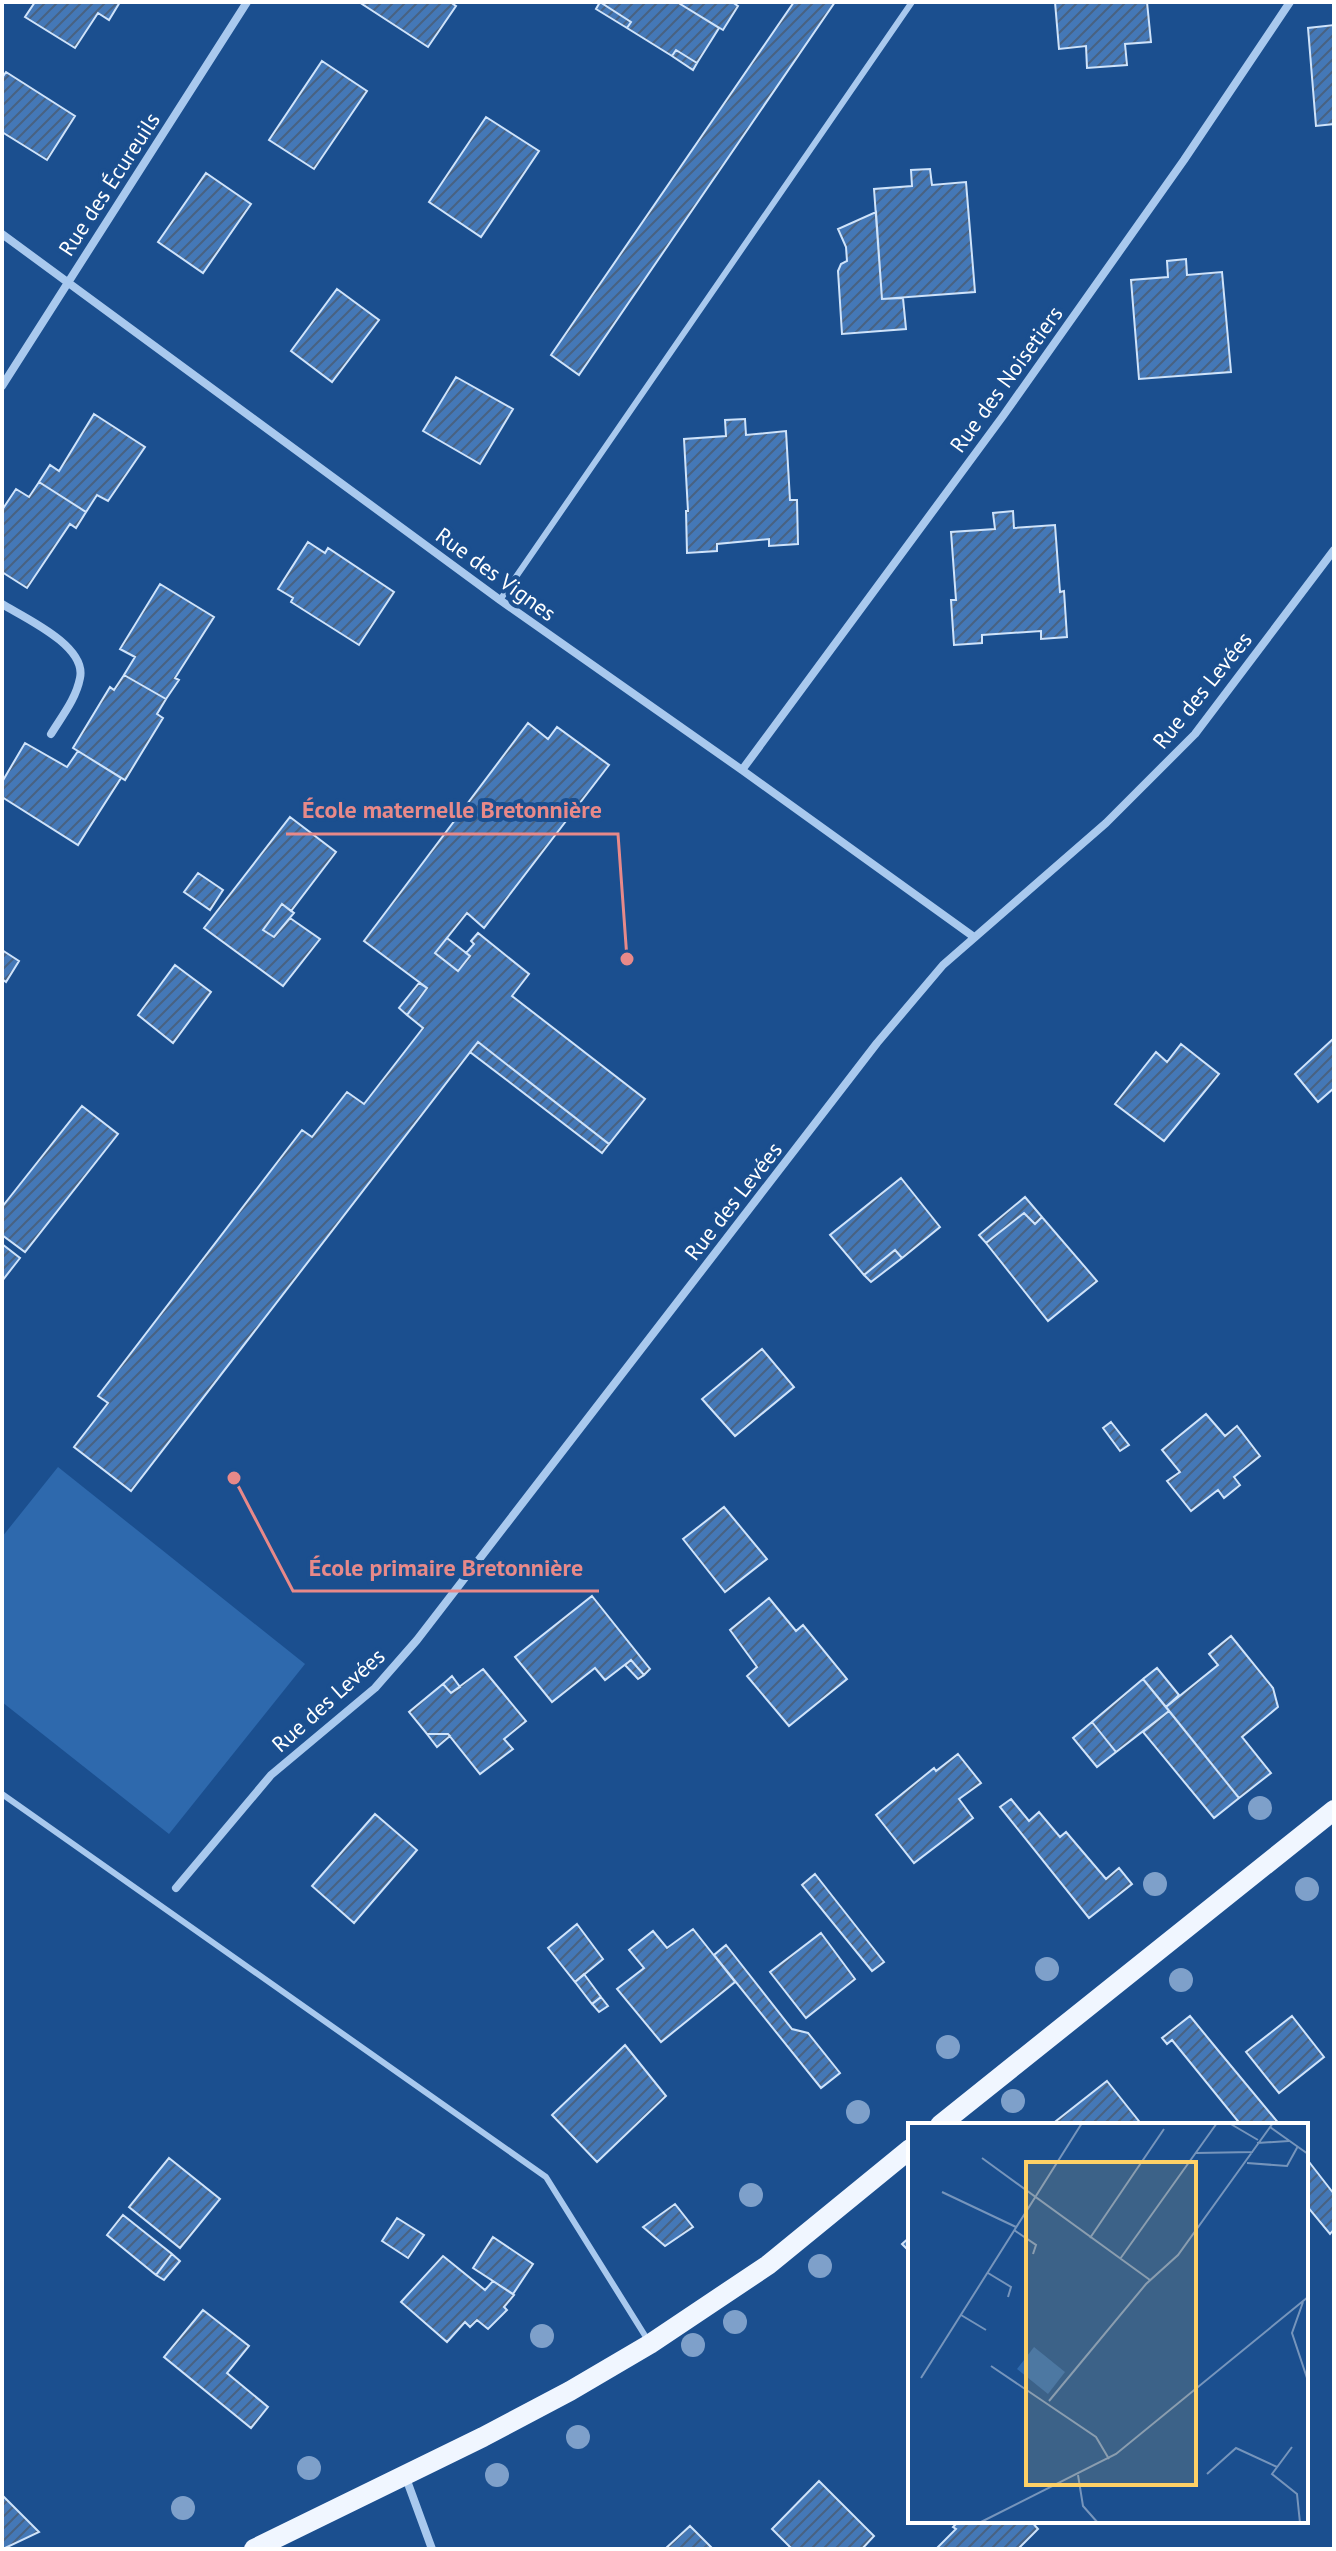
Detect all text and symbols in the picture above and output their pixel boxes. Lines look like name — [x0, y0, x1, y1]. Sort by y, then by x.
street label: Rue des Écureuils — [52, 107, 166, 261]
street label: Rue des Noisetiers — [943, 300, 1069, 458]
street label: Rue des Vignes — [430, 521, 562, 627]
street label: Rue des Levées — [1146, 626, 1258, 754]
callout: École maternelle Bretonnière — [286, 786, 618, 834]
text: École maternelle Bretonnière — [302, 794, 602, 825]
street label: Rue des Levées — [678, 1136, 788, 1266]
callout: École primaire Bretonnière — [293, 1543, 599, 1591]
text: École primaire Bretonnière — [309, 1552, 583, 1583]
street label: Rue des Levées — [266, 1642, 390, 1758]
inset map — [908, 2123, 1308, 2523]

